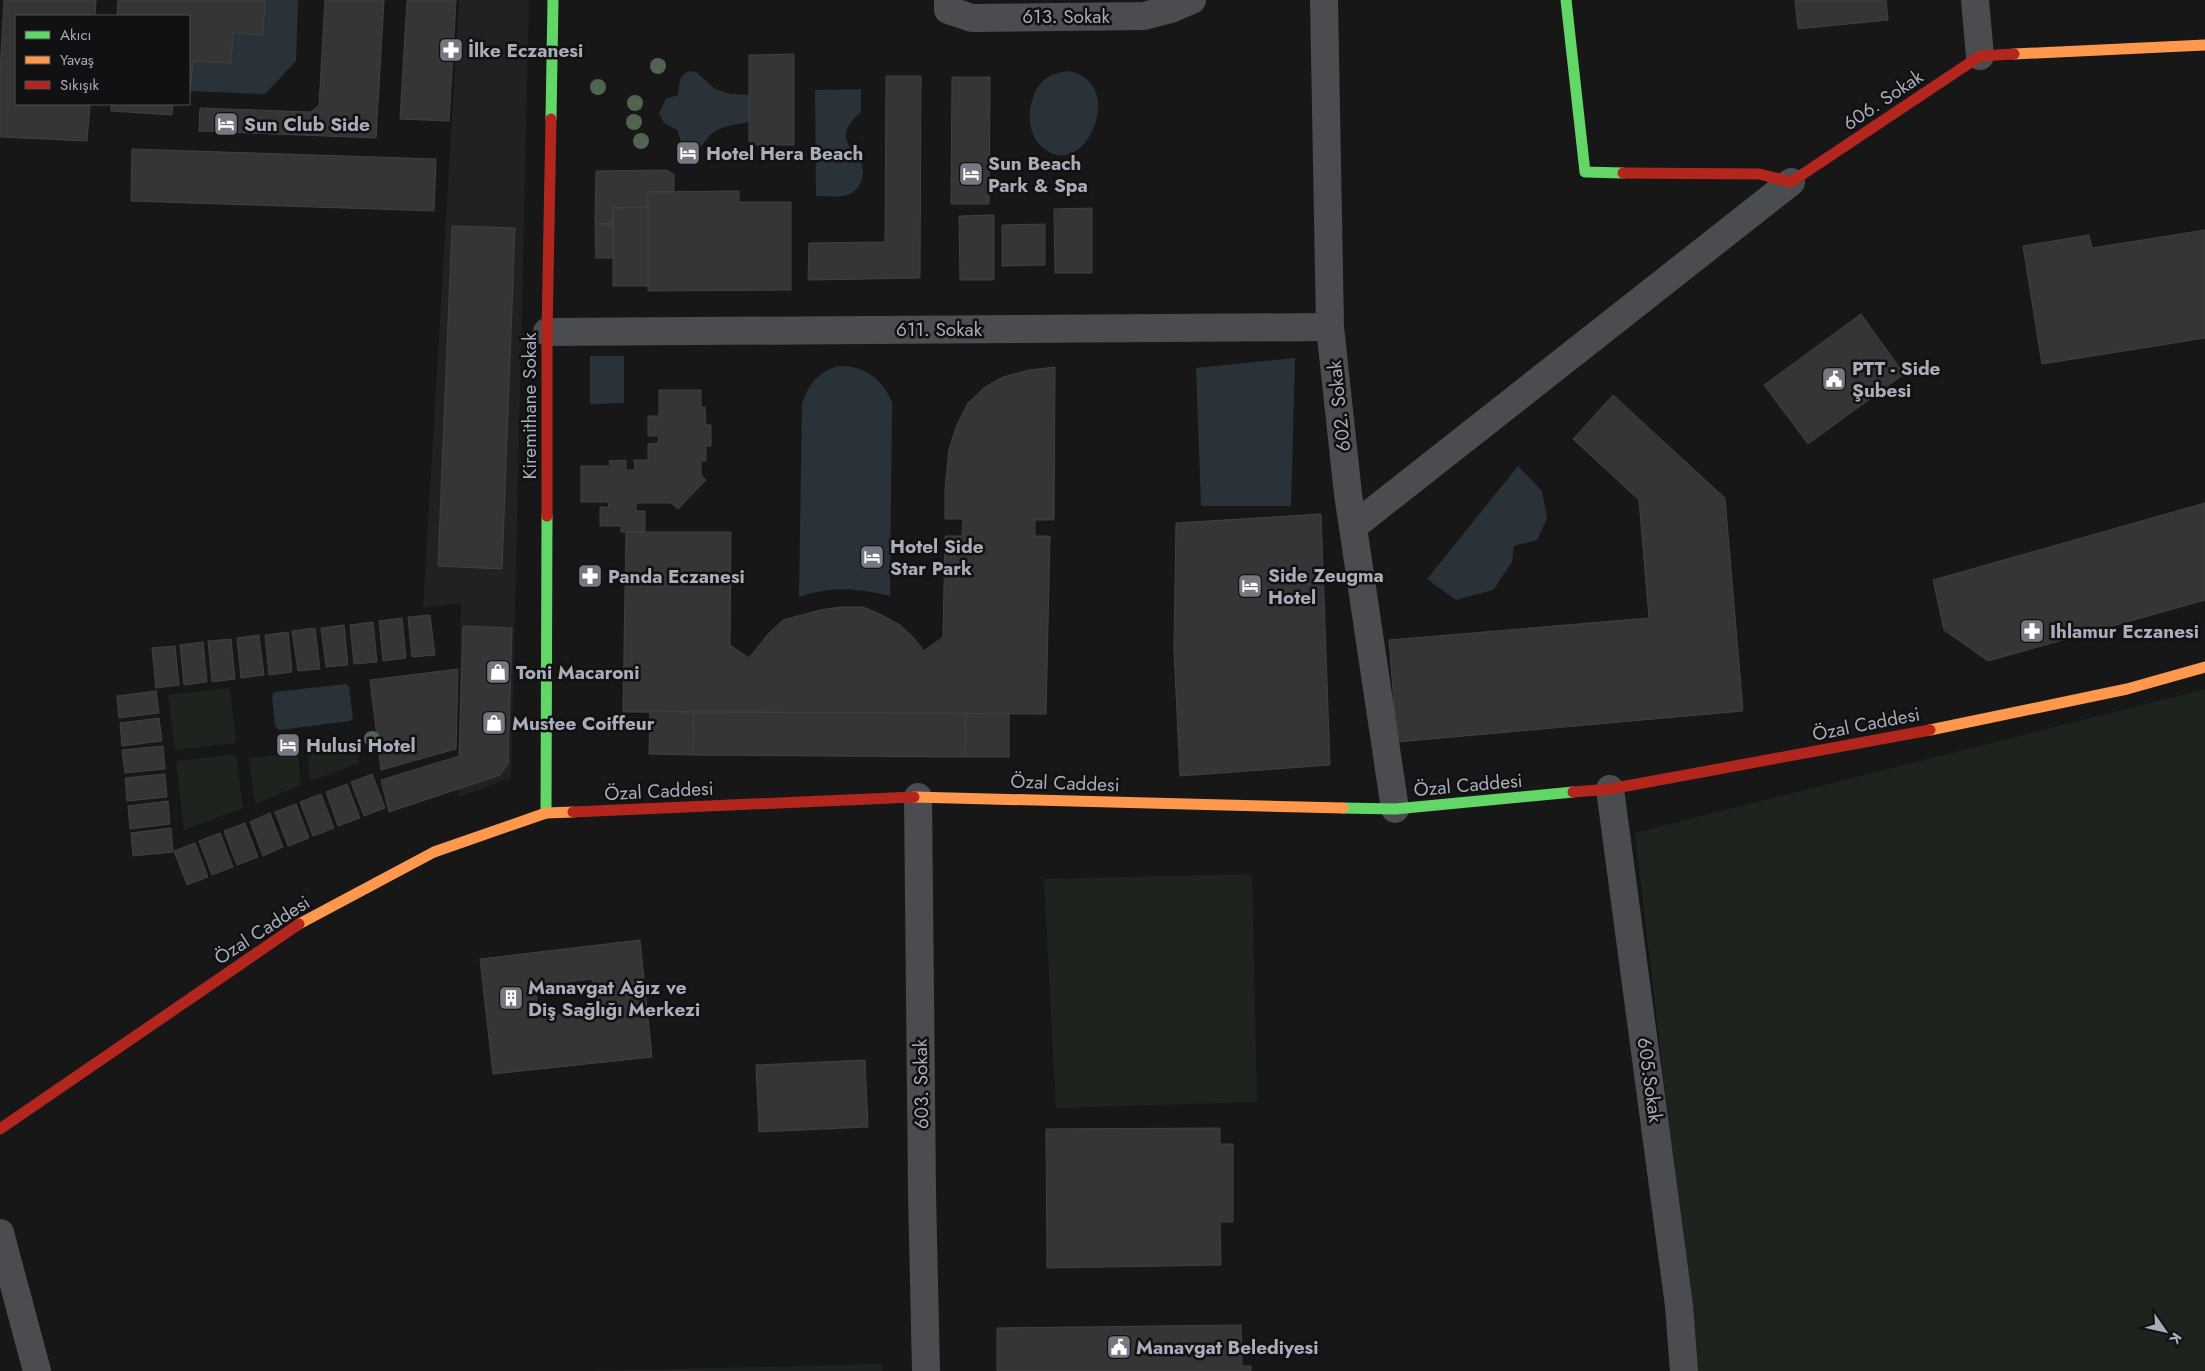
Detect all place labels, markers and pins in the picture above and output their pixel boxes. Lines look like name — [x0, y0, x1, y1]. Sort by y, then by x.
pharmacy icon: İlke Eczanesi — [438, 37, 464, 63]
place label: İlke Eczanesi — [468, 37, 583, 64]
hotel icon: Sun Club Side — [213, 111, 239, 137]
place label: Sun Club Side — [244, 111, 370, 138]
hotel icon: Hotel Hera Beach — [675, 140, 701, 166]
place label: Hotel Hera Beach — [706, 140, 863, 167]
place label: Sun Beach Park & Spa — [988, 150, 1088, 199]
hotel icon: Sun Beach Park & Spa — [958, 161, 984, 187]
place label: PTT - Side Şubesi — [1852, 355, 1941, 404]
public building icon: PTT - Side Şubesi — [1821, 366, 1847, 392]
place label: Hotel Side Star Park — [890, 533, 984, 582]
hotel icon: Hotel Side Star Park — [859, 544, 885, 570]
place label: Side Zeugma Hotel — [1268, 562, 1384, 611]
pharmacy icon: Panda Eczanesi — [577, 563, 603, 589]
place label: Panda Eczanesi — [608, 563, 745, 590]
hotel icon: Side Zeugma Hotel — [1237, 573, 1263, 599]
pharmacy icon: Ihlamur Eczanesi — [2019, 618, 2045, 644]
place label: Ihlamur Eczanesi — [2050, 618, 2199, 645]
shop icon: Toni Macaroni — [485, 659, 511, 685]
place label: Toni Macaroni — [516, 659, 640, 686]
shop icon: Mustee Coiffeur — [481, 710, 507, 736]
place label: Mustee Coiffeur — [512, 710, 655, 737]
hotel icon: Hulusi Hotel — [275, 732, 301, 758]
place label: Hulusi Hotel — [306, 732, 416, 759]
place label: Manavgat Ağız ve Diş Sağlığı Merkezi — [528, 974, 700, 1023]
building icon: Manavgat Ağız ve Diş Sağlığı Merkezi — [498, 985, 524, 1011]
public building icon: Manavgat Belediyesi — [1106, 1334, 1132, 1360]
place label: Manavgat Belediyesi — [1136, 1334, 1318, 1361]

